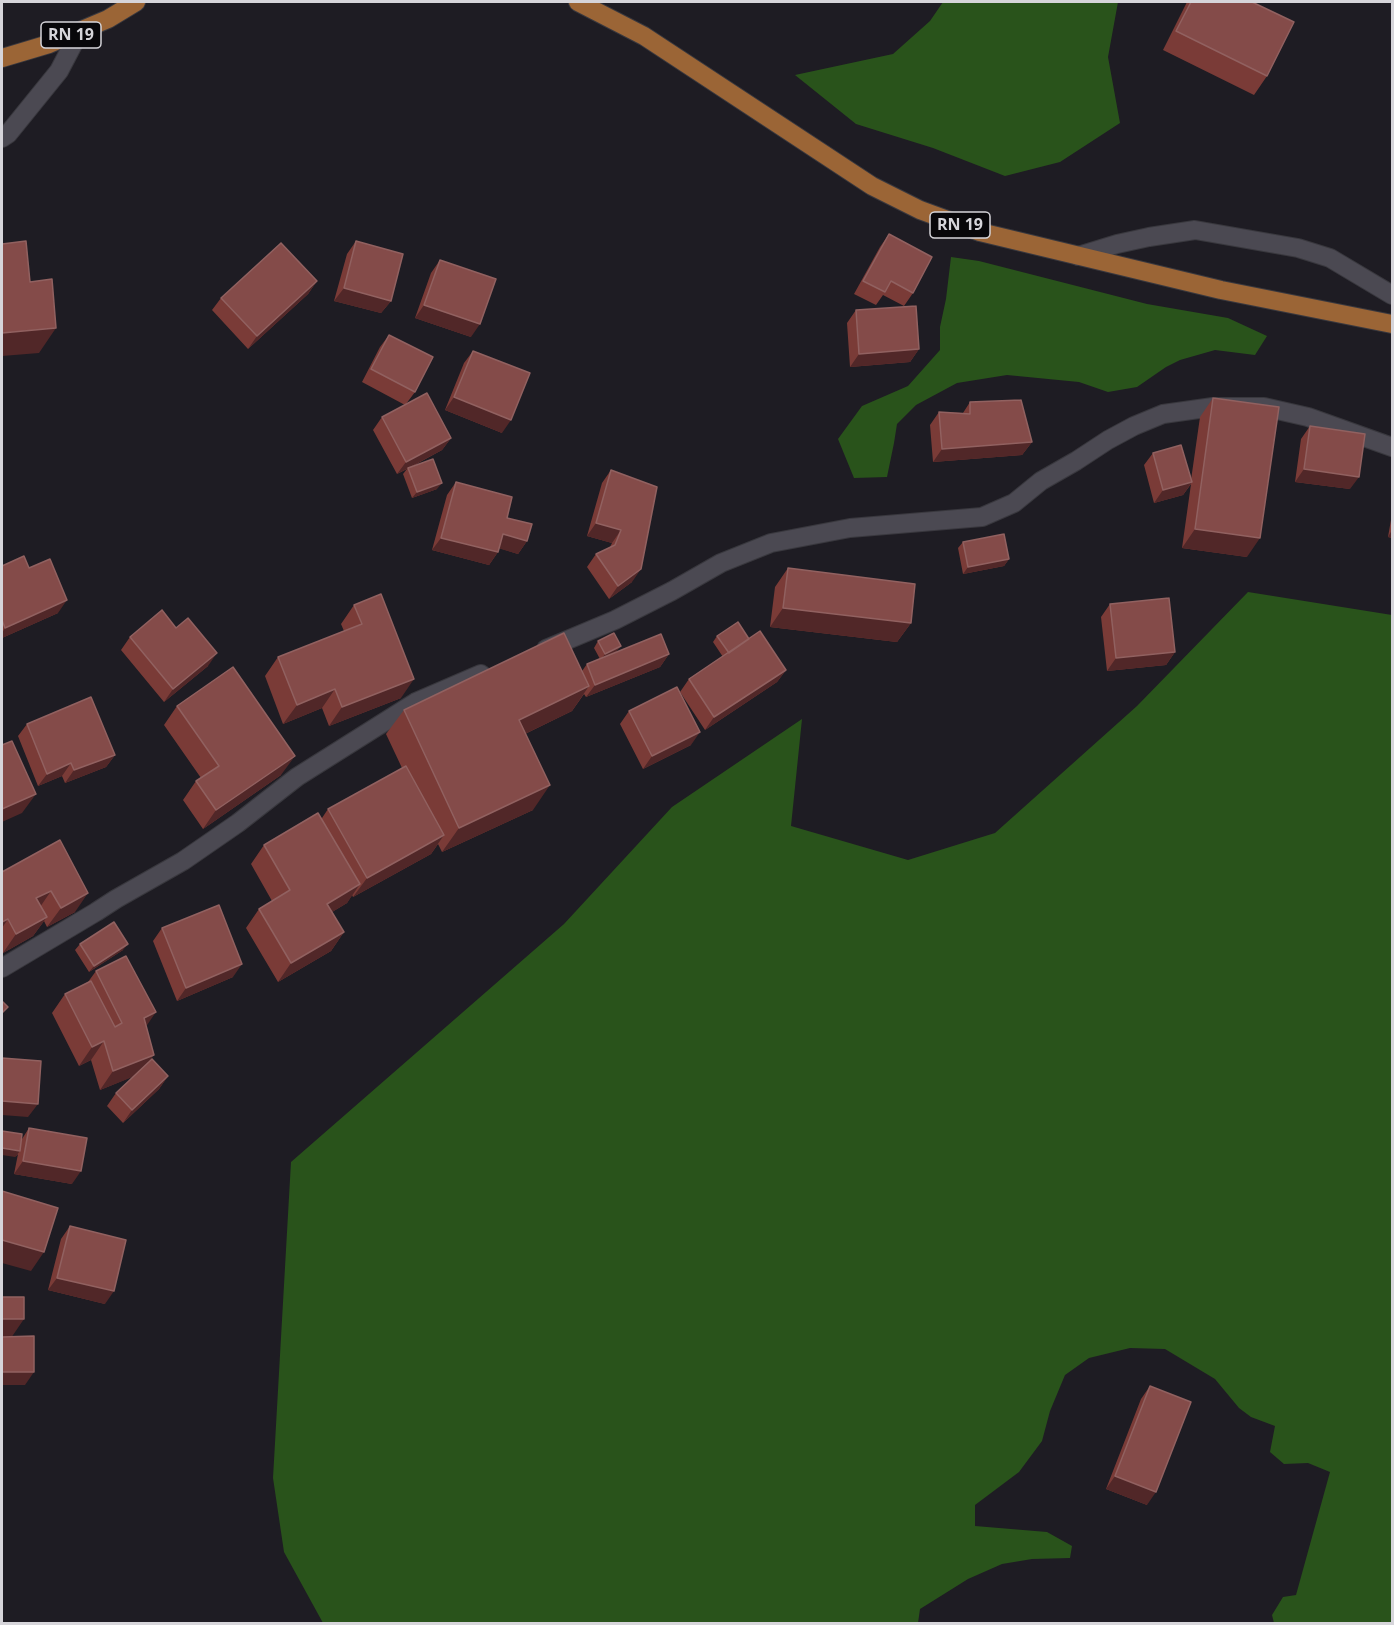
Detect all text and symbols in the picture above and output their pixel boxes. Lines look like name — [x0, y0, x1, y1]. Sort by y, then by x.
road number: RN 19 — [41, 22, 101, 48]
road number: RN 19 — [930, 212, 990, 238]

